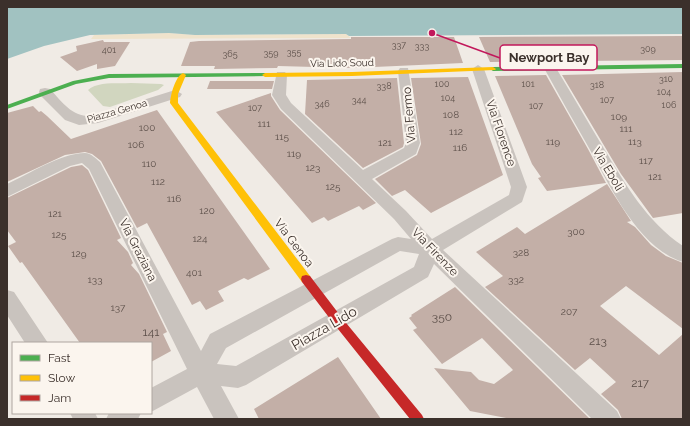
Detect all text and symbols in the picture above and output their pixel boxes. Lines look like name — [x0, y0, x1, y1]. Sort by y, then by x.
house number: 337 — [392, 40, 406, 50]
house number: 333 — [415, 41, 429, 51]
house number: 309 — [640, 44, 656, 54]
house number: 401 — [102, 45, 116, 55]
callout: Newport Bay — [500, 45, 597, 70]
house number: 355 — [287, 47, 301, 57]
house number: 359 — [264, 48, 279, 58]
house number: 365 — [222, 49, 238, 59]
text: Newport Bay — [509, 50, 589, 65]
street label: Via Lido Soud — [310, 57, 374, 69]
house number: 310 — [659, 74, 674, 84]
house number: 100 — [435, 79, 450, 89]
house number: 101 — [521, 79, 535, 89]
house number: 318 — [590, 80, 604, 90]
house number: 338 — [377, 81, 391, 91]
street label: Via Fermo — [400, 86, 418, 144]
house number: 104 — [657, 87, 671, 97]
house number: 104 — [441, 93, 455, 103]
house number: 344 — [352, 95, 366, 105]
house number: 107 — [600, 95, 614, 105]
street label: Piazza Genoa — [86, 97, 148, 125]
street label: Via Florence — [483, 98, 519, 168]
house number: 346 — [314, 99, 330, 109]
house number: 106 — [662, 100, 677, 110]
house number: 107 — [529, 101, 543, 111]
house number: 107 — [248, 103, 262, 113]
house number: 108 — [443, 109, 459, 120]
house number: 109 — [611, 111, 627, 122]
house number: 111 — [258, 118, 271, 129]
house number: 100 — [139, 122, 155, 133]
house number: 111 — [620, 123, 633, 134]
house number: 112 — [449, 126, 463, 137]
house number: 115 — [275, 131, 290, 142]
house number: 119 — [546, 136, 560, 147]
house number: 113 — [628, 136, 642, 147]
house number: 121 — [378, 137, 393, 148]
house number: 106 — [128, 139, 144, 150]
house number: 116 — [453, 142, 467, 153]
street label: Via Eboli — [590, 145, 626, 193]
house number: 119 — [287, 148, 301, 159]
house number: 117 — [639, 155, 654, 166]
house number: 110 — [142, 158, 156, 169]
house number: 123 — [306, 162, 320, 173]
house number: 121 — [648, 171, 663, 182]
house number: 112 — [151, 176, 165, 187]
house number: 125 — [326, 181, 341, 192]
house number: 116 — [167, 193, 181, 204]
house number: 120 — [199, 205, 215, 216]
house number: 121 — [48, 208, 63, 219]
street label: Via Graziana — [116, 216, 160, 284]
street label: Via Genoa — [271, 216, 317, 270]
street label: Via Firenze — [409, 225, 461, 279]
house number: 300 — [567, 226, 585, 237]
house number: 125 — [52, 229, 67, 240]
house number: 124 — [193, 233, 208, 244]
house number: 328 — [513, 247, 529, 258]
house number: 129 — [71, 248, 87, 259]
house number: 401 — [186, 267, 203, 278]
house number: 133 — [88, 274, 102, 285]
house number: 332 — [508, 274, 524, 285]
house number: 137 — [111, 302, 126, 313]
street label: Piazza Lido — [289, 303, 359, 353]
house number: 207 — [561, 306, 578, 317]
house number: 350 — [432, 310, 452, 324]
house number: 141 — [143, 325, 159, 339]
house number: 213 — [589, 334, 607, 348]
legend — [12, 342, 152, 414]
text: Fast — [48, 351, 71, 365]
text: Slow — [48, 371, 75, 385]
house number: 217 — [631, 376, 649, 390]
text: Jam — [48, 391, 71, 405]

